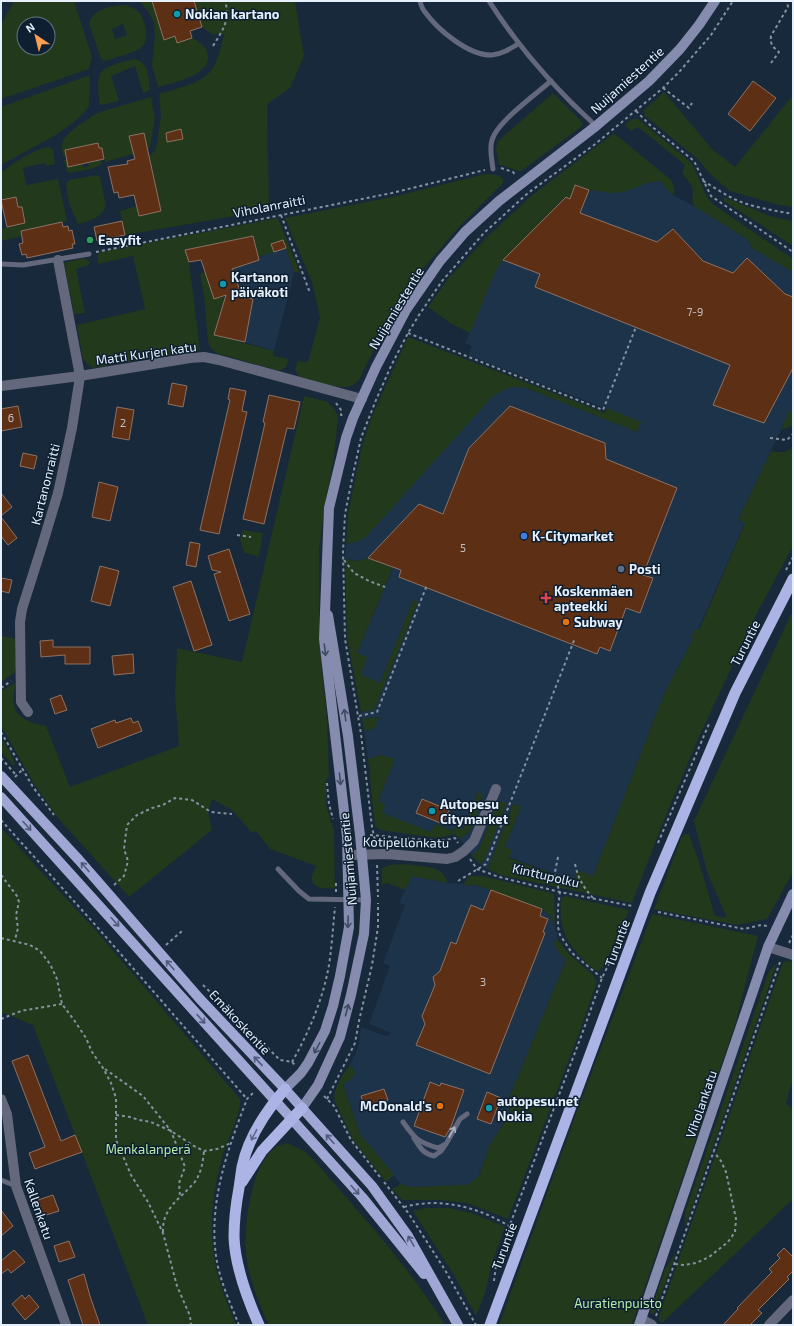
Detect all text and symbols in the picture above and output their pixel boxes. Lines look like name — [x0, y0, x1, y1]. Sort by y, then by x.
place label: Nokian kartano — [185, 6, 280, 22]
marker: Nokian kartano — [172, 9, 182, 19]
north arrow — [16, 16, 56, 56]
text: N — [23, 20, 37, 35]
street label: Nuijamiestentie — [587, 43, 667, 117]
street label: Viholanraitti — [231, 191, 307, 221]
place label: Easyfit — [98, 232, 142, 248]
marker: Easyfit — [85, 235, 95, 245]
street label: Nuijamiestentie — [365, 264, 427, 352]
place label: Kartanon päiväkoti — [231, 269, 288, 300]
marker: Kartanon päiväkoti — [218, 279, 228, 289]
house number: 7-9 — [687, 305, 703, 318]
street label: Matti Kurjen katu — [95, 338, 197, 368]
house number: 6 — [8, 411, 14, 424]
house number: 2 — [120, 416, 126, 429]
street label: Kartanonraitti — [27, 442, 63, 526]
place label: K-Citymarket — [532, 528, 614, 544]
marker: K-Citymarket — [519, 531, 529, 541]
house number: 5 — [460, 541, 466, 554]
place label: Posti — [629, 561, 661, 577]
marker: Posti — [616, 564, 626, 574]
place label: Koskenmäen apteekki — [554, 583, 633, 614]
marker: Koskenmäen apteekki — [541, 593, 551, 603]
place label: Subway — [574, 614, 623, 630]
marker: Subway — [561, 617, 571, 627]
street label: Turuntie — [727, 617, 763, 669]
one-way arrow — [321, 643, 329, 656]
one-way arrow — [341, 709, 349, 722]
one-way arrow — [337, 772, 344, 785]
place label: Autopesu Citymarket — [440, 796, 509, 827]
marker: Autopesu Citymarket — [427, 806, 437, 816]
street label: Nuijamiestentie — [336, 812, 360, 906]
one-way arrow — [23, 821, 32, 831]
street label: Kotipellonkatu — [363, 833, 449, 851]
street label: Kinttupolku — [511, 859, 581, 891]
one-way arrow — [81, 862, 90, 872]
one-way arrow — [345, 915, 352, 928]
one-way arrow — [110, 917, 119, 928]
street label: Turuntie — [601, 917, 633, 969]
one-way arrow — [166, 960, 175, 970]
house number: 3 — [480, 975, 486, 988]
street label: Emäkoskentie — [206, 986, 274, 1058]
one-way arrow — [344, 1004, 351, 1017]
one-way arrow — [197, 1014, 206, 1025]
one-way arrow — [312, 1041, 320, 1053]
one-way arrow — [254, 1056, 263, 1066]
street label: Viholankatu — [682, 1068, 720, 1140]
place label: autopesu.net Nokia — [497, 1093, 579, 1124]
place label: McDonald's — [360, 1098, 432, 1114]
marker: McDonald's — [435, 1101, 445, 1111]
marker: autopesu.net Nokia — [484, 1103, 494, 1113]
one-way arrow — [449, 1126, 457, 1138]
one-way arrow — [250, 1129, 258, 1141]
one-way arrow — [325, 1134, 335, 1144]
park label: Menkalanperä — [105, 1141, 191, 1157]
street label: Kallenkatu — [21, 1177, 57, 1241]
one-way arrow — [351, 1185, 360, 1195]
street label: Turuntie — [488, 1220, 520, 1272]
one-way arrow — [406, 1235, 414, 1247]
park label: Auratienpuisto — [574, 1295, 662, 1311]

